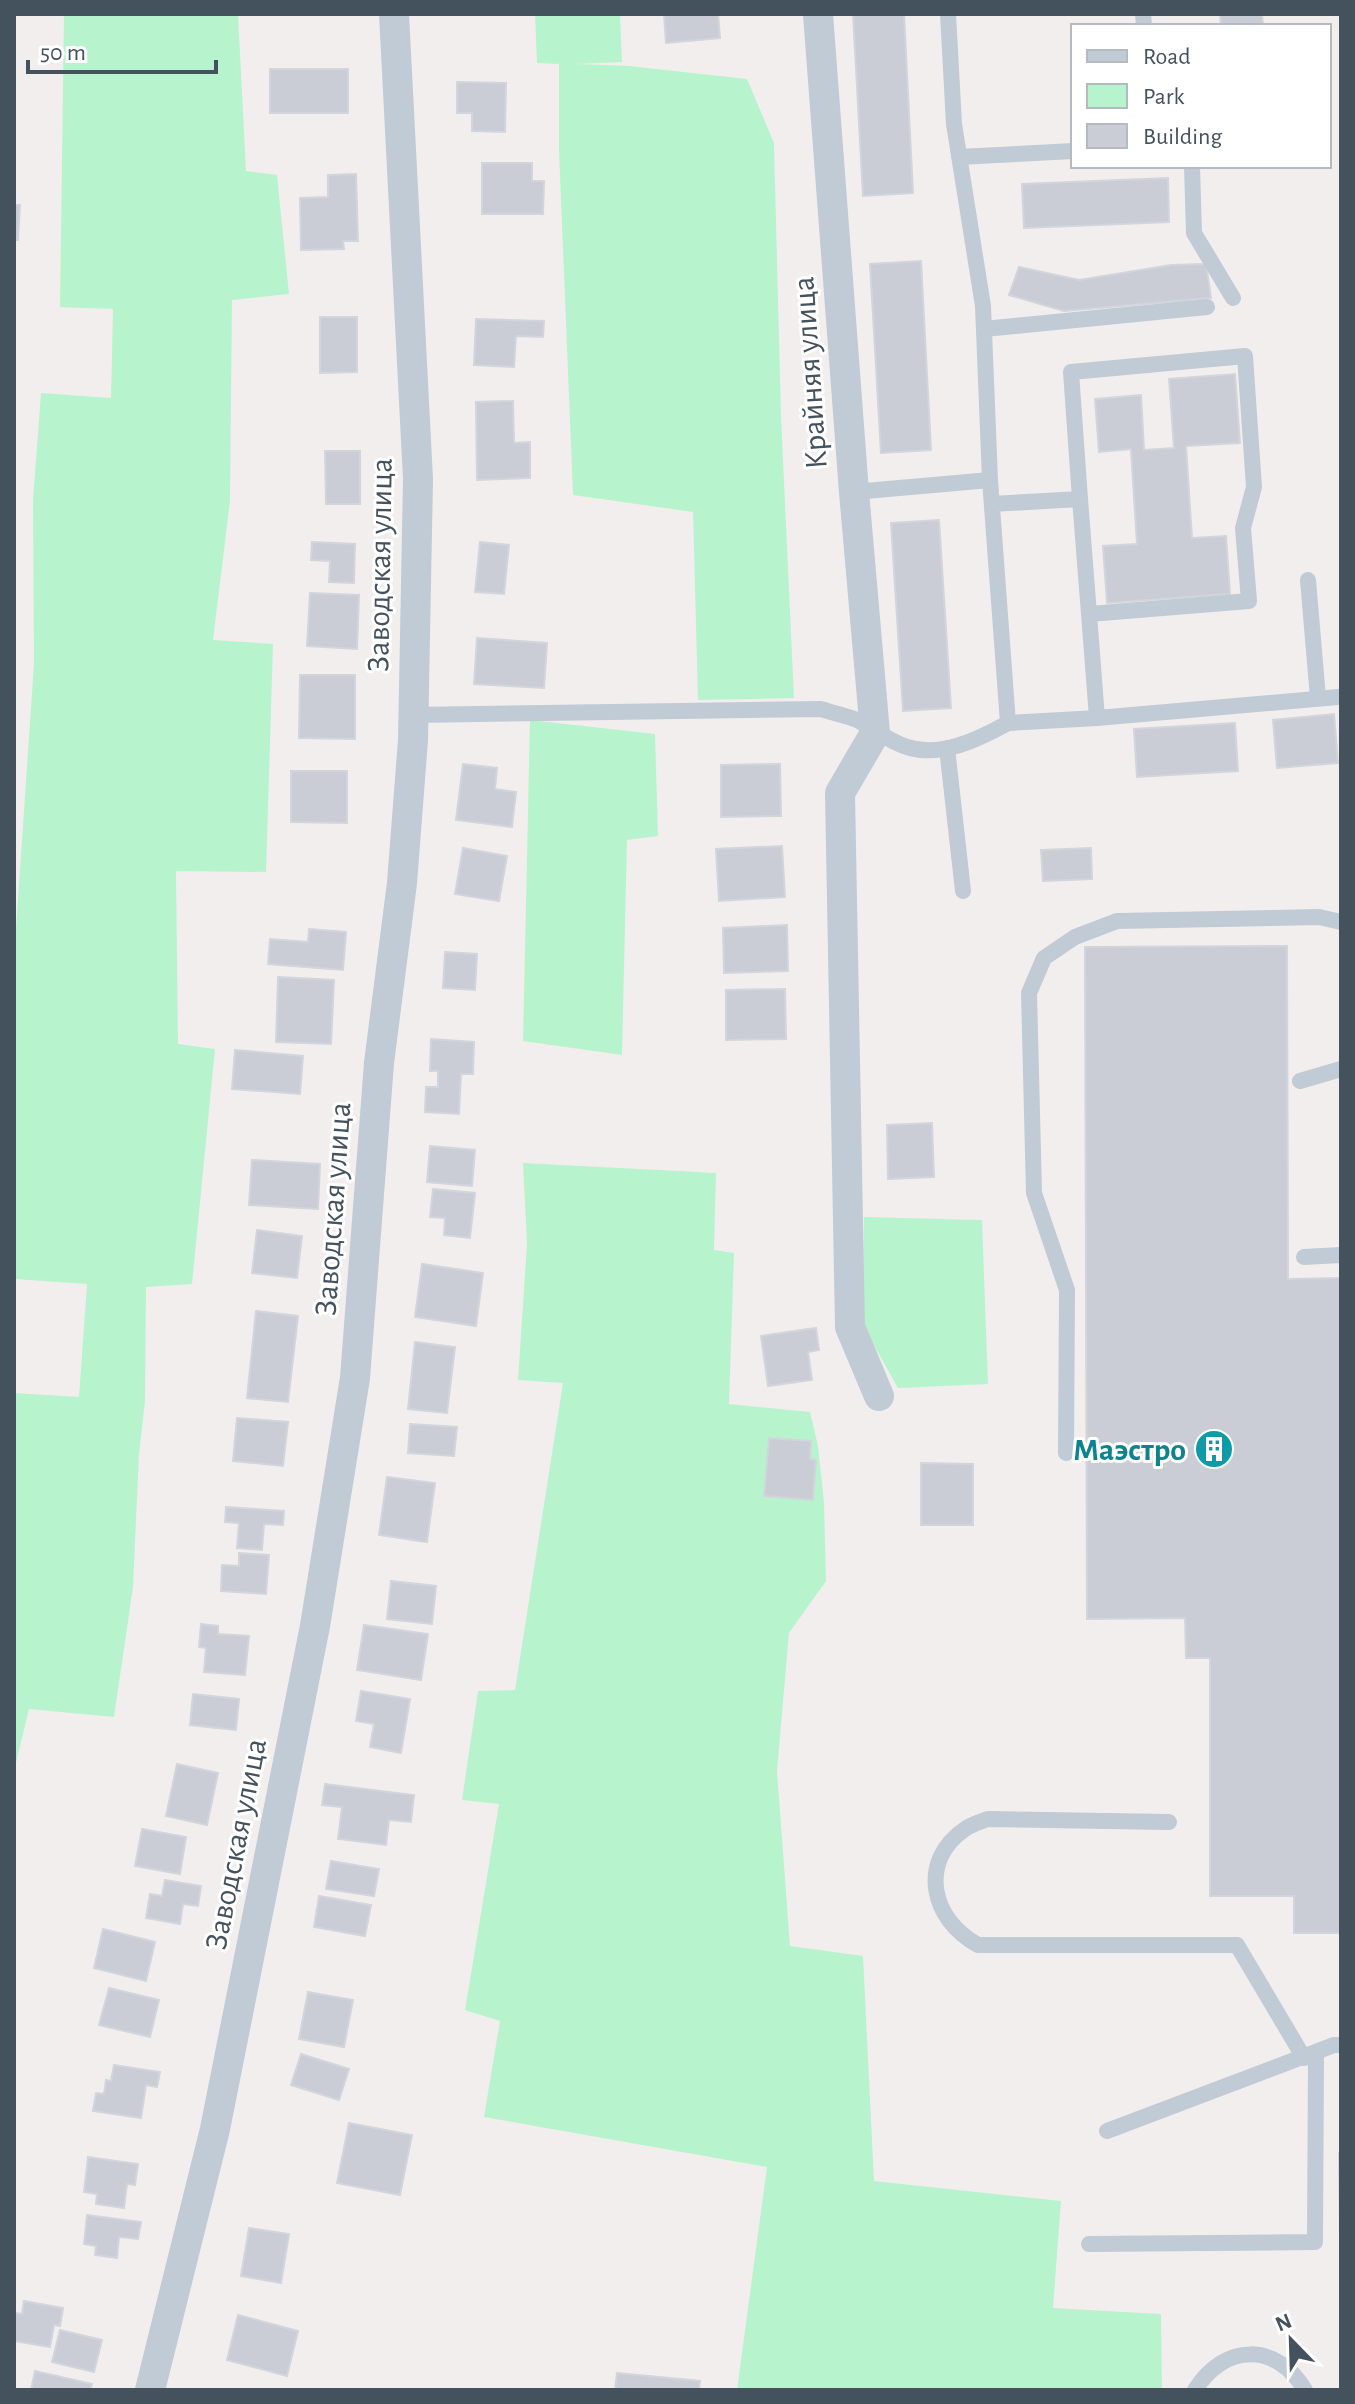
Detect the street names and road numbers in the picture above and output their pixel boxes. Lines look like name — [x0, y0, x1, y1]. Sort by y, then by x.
street label: Крайняя улица — [787, 275, 833, 470]
street label: Заводская улица — [362, 458, 398, 672]
street label: Заводская улица — [310, 1101, 356, 1317]
street label: Заводская улица — [200, 1736, 272, 1952]

